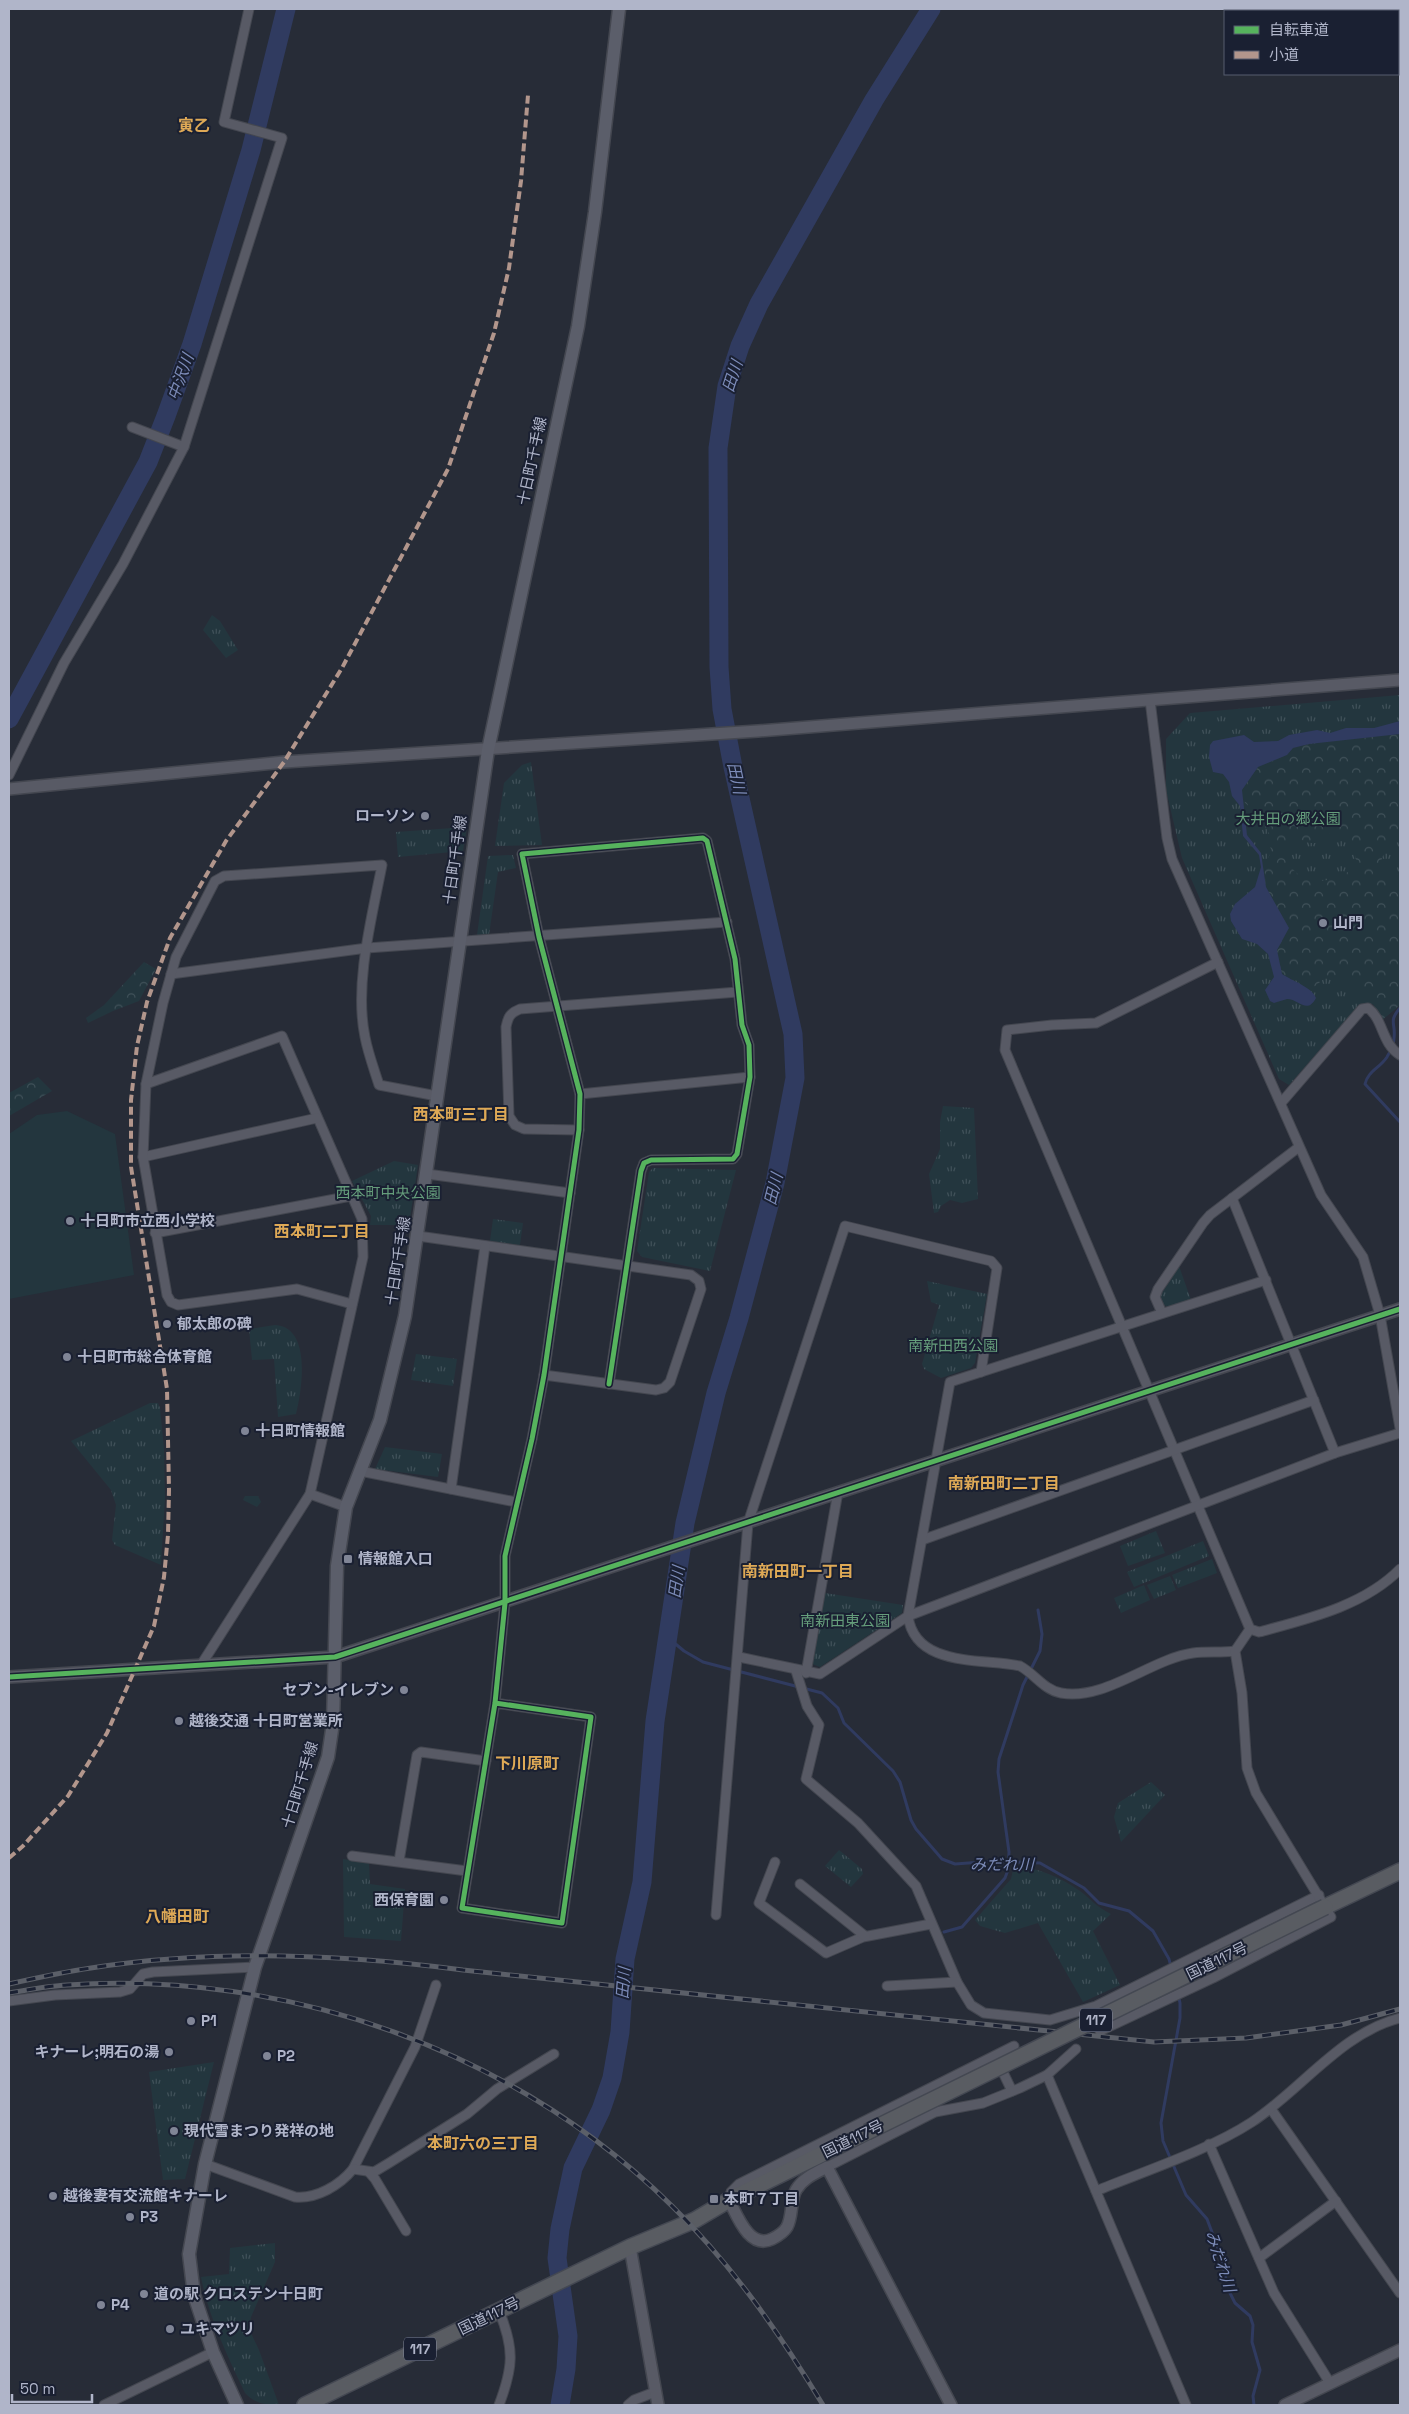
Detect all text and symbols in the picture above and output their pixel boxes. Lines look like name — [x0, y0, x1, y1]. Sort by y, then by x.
legend — [1224, 10, 1399, 75]
text: 自転車道 — [1269, 20, 1329, 39]
text: 小道 — [1269, 45, 1299, 64]
district label: 寅乙 — [178, 115, 210, 136]
water label: 中沢川 — [162, 349, 199, 403]
water label: 田川 — [718, 356, 748, 395]
street label: 十日町千手線 — [513, 415, 550, 507]
water label: 田川 — [723, 760, 751, 798]
place label: ローソン — [355, 806, 415, 825]
park label: 大井田の郷公園 — [1235, 809, 1341, 828]
marker: ローソン — [419, 810, 431, 822]
street label: 十日町千手線 — [439, 814, 470, 906]
place label: 山門 — [1333, 913, 1363, 932]
marker: 山門 — [1317, 917, 1329, 929]
district label: 西本町三丁目 — [413, 1104, 509, 1125]
water label: 田川 — [759, 1169, 788, 1207]
park label: 西本町中央公園 — [335, 1183, 441, 1202]
place label: 十日町市立西小学校 — [80, 1211, 215, 1230]
marker: 十日町市立西小学校 — [64, 1215, 76, 1227]
street label: 十日町千手線 — [381, 1215, 414, 1307]
district label: 西本町二丁目 — [274, 1221, 370, 1242]
place label: 郁太郎の碑 — [176, 1314, 252, 1333]
marker: 郁太郎の碑 — [161, 1318, 173, 1330]
park label: 南新田西公園 — [908, 1336, 998, 1355]
place label: 十日町市総合体育館 — [77, 1347, 212, 1366]
marker: 十日町市総合体育館 — [61, 1351, 73, 1363]
place label: 十日町情報館 — [255, 1421, 345, 1440]
marker: 十日町情報館 — [239, 1425, 251, 1437]
district label: 南新田町二丁目 — [948, 1473, 1060, 1494]
place label: 情報館入口 — [358, 1549, 433, 1568]
marker: 情報館入口 — [342, 1553, 354, 1565]
district label: 南新田町一丁目 — [742, 1561, 854, 1582]
water label: 田川 — [664, 1563, 689, 1599]
park label: 南新田東公園 — [800, 1611, 890, 1630]
place label: セブン-イレブン — [283, 1680, 394, 1699]
marker: セブン-イレブン — [398, 1684, 410, 1696]
place label: 越後交通 十日町営業所 — [189, 1711, 343, 1730]
marker: 越後交通 十日町営業所 — [173, 1715, 185, 1727]
street label: 十日町千手線 — [277, 1739, 322, 1831]
district label: 下川原町 — [495, 1753, 559, 1774]
water label: みだれ川 — [970, 1854, 1036, 1875]
place label: 西保育園 — [374, 1890, 434, 1909]
marker: 西保育園 — [438, 1894, 450, 1906]
district label: 八幡田町 — [145, 1906, 209, 1927]
street label: 国道117号 — [1183, 1938, 1251, 1984]
water label: 田川 — [612, 1964, 635, 2000]
road number: 117 — [1080, 2008, 1112, 2032]
place label: P1 — [201, 2011, 217, 2030]
marker: P1 — [185, 2015, 197, 2027]
place label: キナーレ;明石の湯 — [35, 2042, 159, 2061]
marker: キナーレ;明石の湯 — [163, 2046, 175, 2058]
place label: P2 — [277, 2046, 295, 2065]
marker: P2 — [261, 2050, 273, 2062]
street label: 国道117号 — [819, 2116, 887, 2162]
place label: 現代雪まつり発祥の地 — [184, 2121, 334, 2140]
marker: 現代雪まつり発祥の地 — [168, 2125, 180, 2137]
district label: 本町六の三丁目 — [427, 2133, 539, 2154]
place label: 越後妻有交流館キナーレ — [63, 2186, 228, 2205]
place label: 本町７丁目 — [724, 2189, 799, 2208]
marker: 越後妻有交流館キナーレ — [47, 2190, 59, 2202]
marker: 本町７丁目 — [708, 2193, 720, 2205]
place label: P3 — [140, 2207, 158, 2226]
marker: P3 — [124, 2211, 136, 2223]
water label: みだれ川 — [1201, 2227, 1241, 2297]
place label: 道の駅 クロステン十日町 — [154, 2284, 323, 2303]
marker: 道の駅 クロステン十日町 — [138, 2288, 150, 2300]
street label: 国道117号 — [455, 2293, 523, 2339]
place label: P4 — [111, 2295, 130, 2314]
marker: P4 — [95, 2299, 107, 2311]
place label: ユキマツリ — [180, 2319, 255, 2338]
marker: ユキマツリ — [164, 2323, 176, 2335]
road number: 117 — [404, 2338, 436, 2360]
scale bar — [12, 2372, 92, 2404]
text: 50 m — [20, 2379, 55, 2398]

